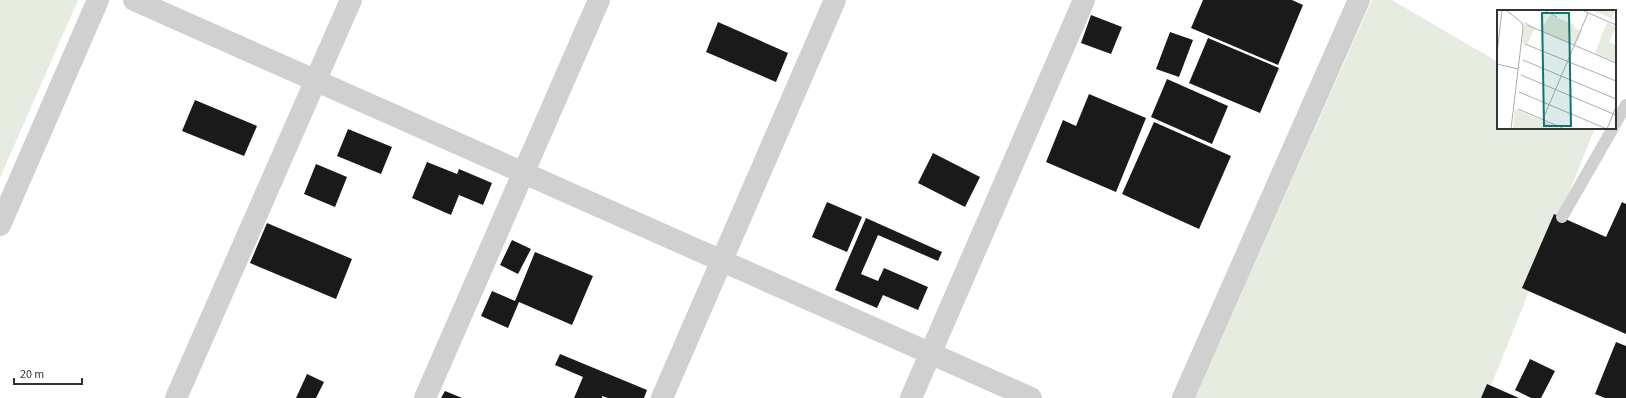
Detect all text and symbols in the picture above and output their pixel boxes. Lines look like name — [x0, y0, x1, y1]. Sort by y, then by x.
inset map — [1497, 10, 1616, 129]
scale bar — [14, 360, 82, 386]
text: 20 m — [20, 366, 44, 383]

